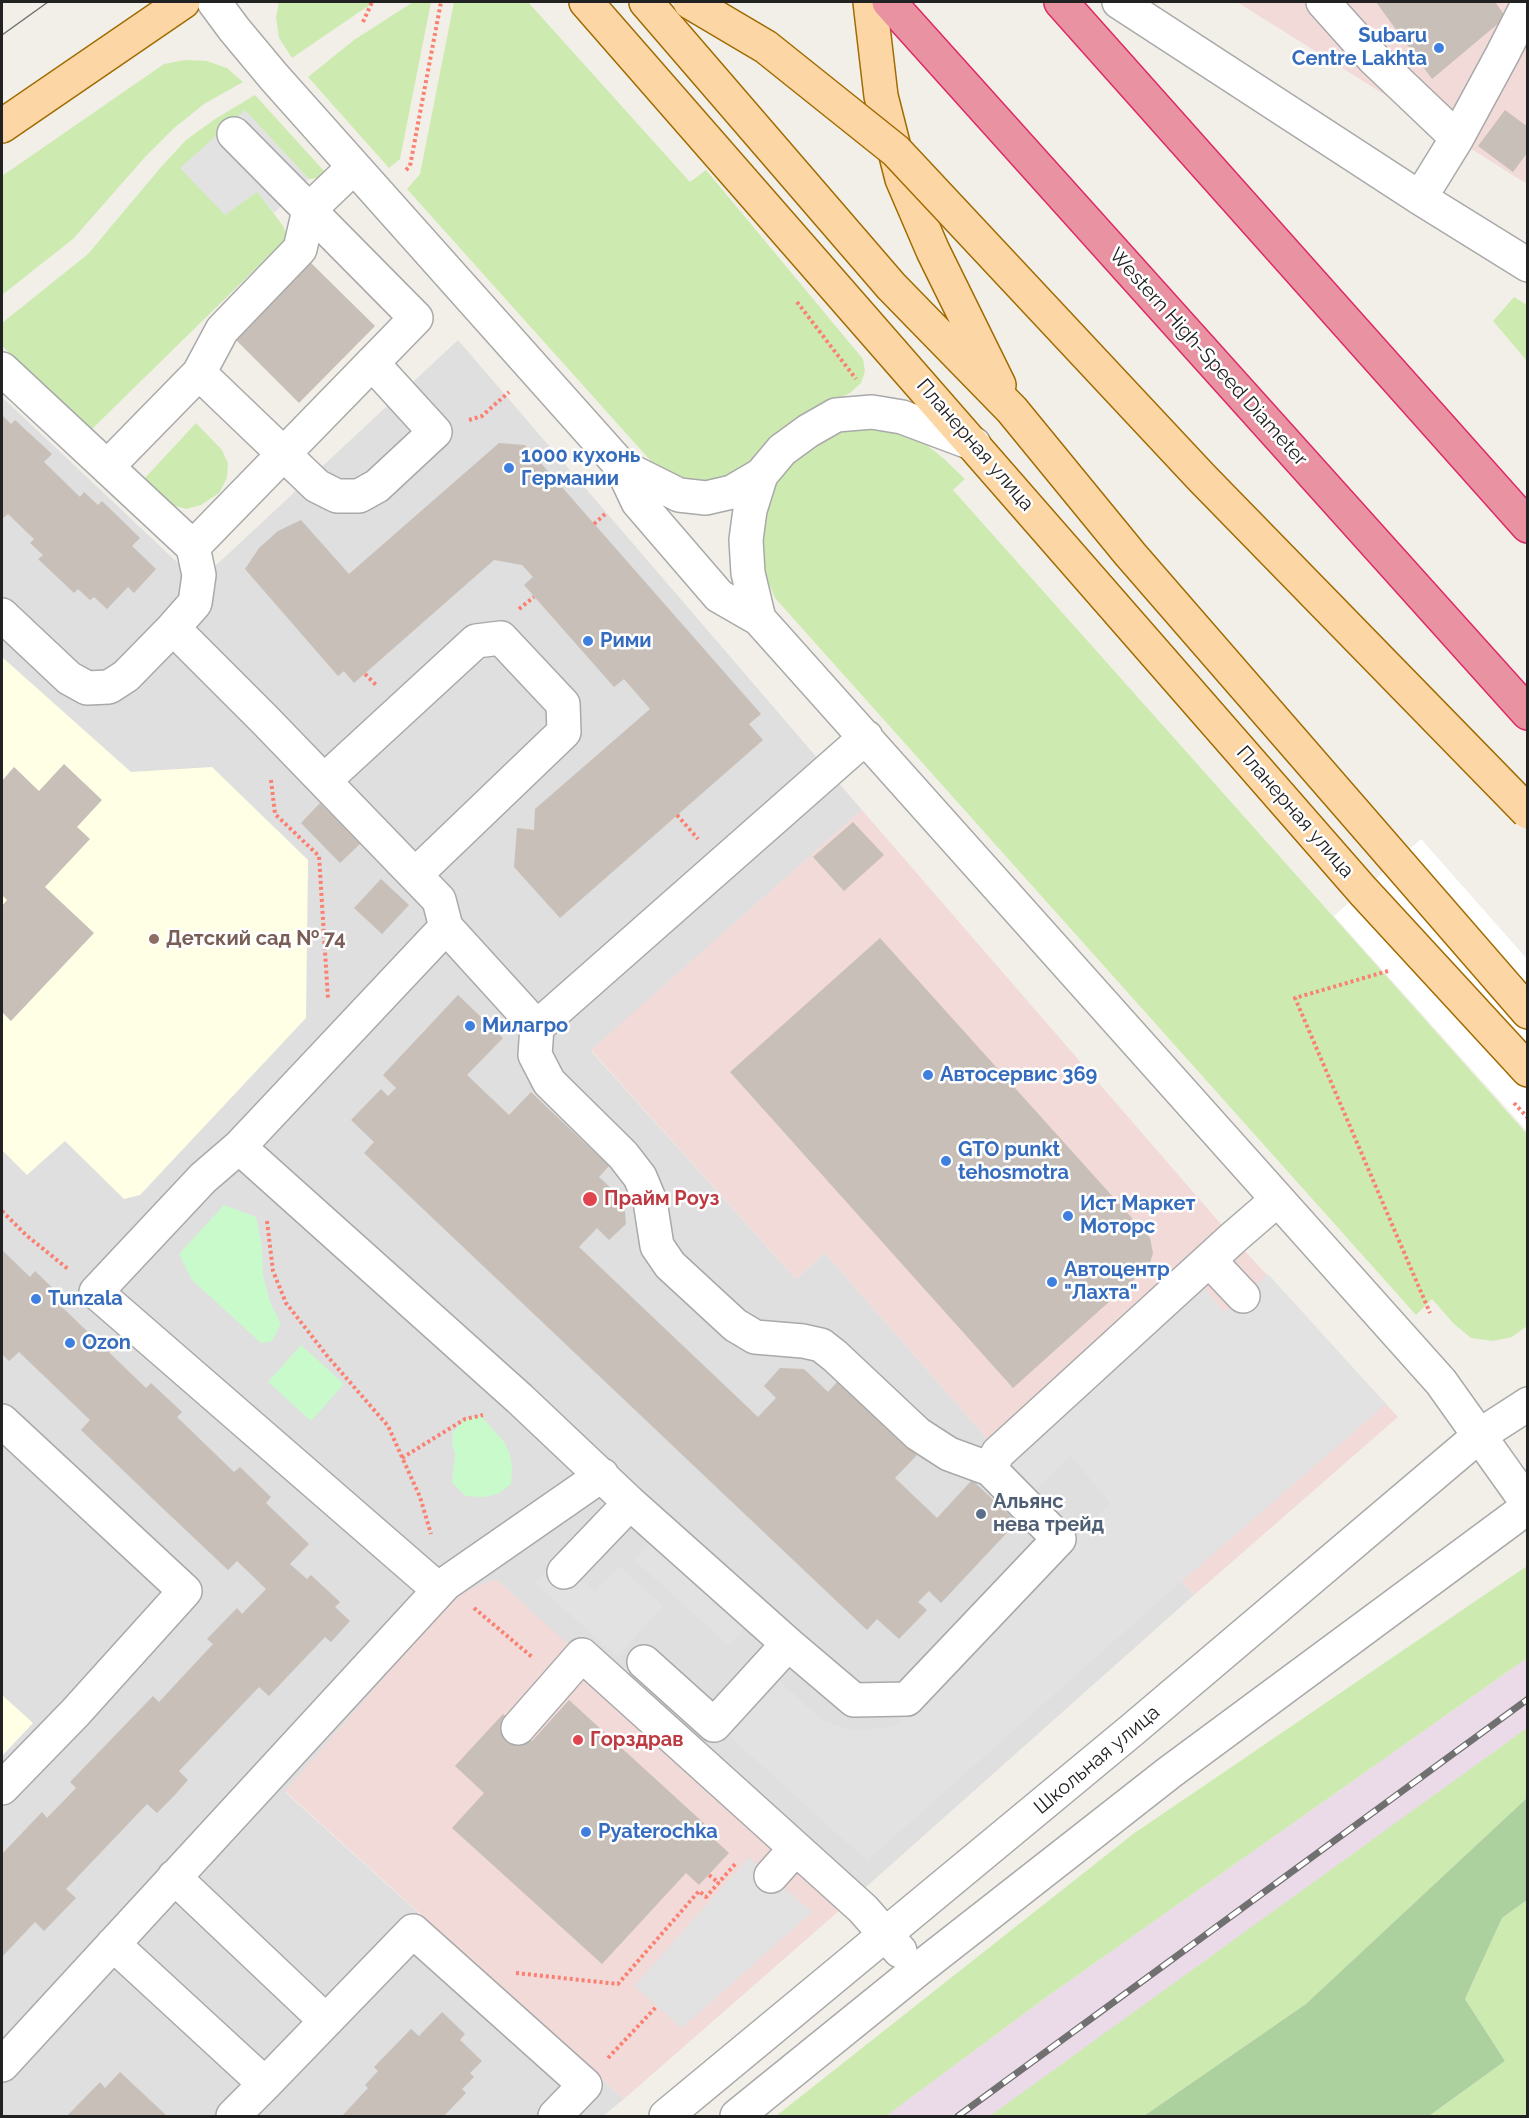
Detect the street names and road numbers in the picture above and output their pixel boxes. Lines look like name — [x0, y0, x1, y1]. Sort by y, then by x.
street label: Western High-Speed Diameter — [1104, 243, 1312, 471]
street label: Планерная улица — [911, 374, 1039, 516]
street label: Планерная улица — [1231, 741, 1359, 883]
street label: Школьная улица — [1029, 1701, 1165, 1819]

